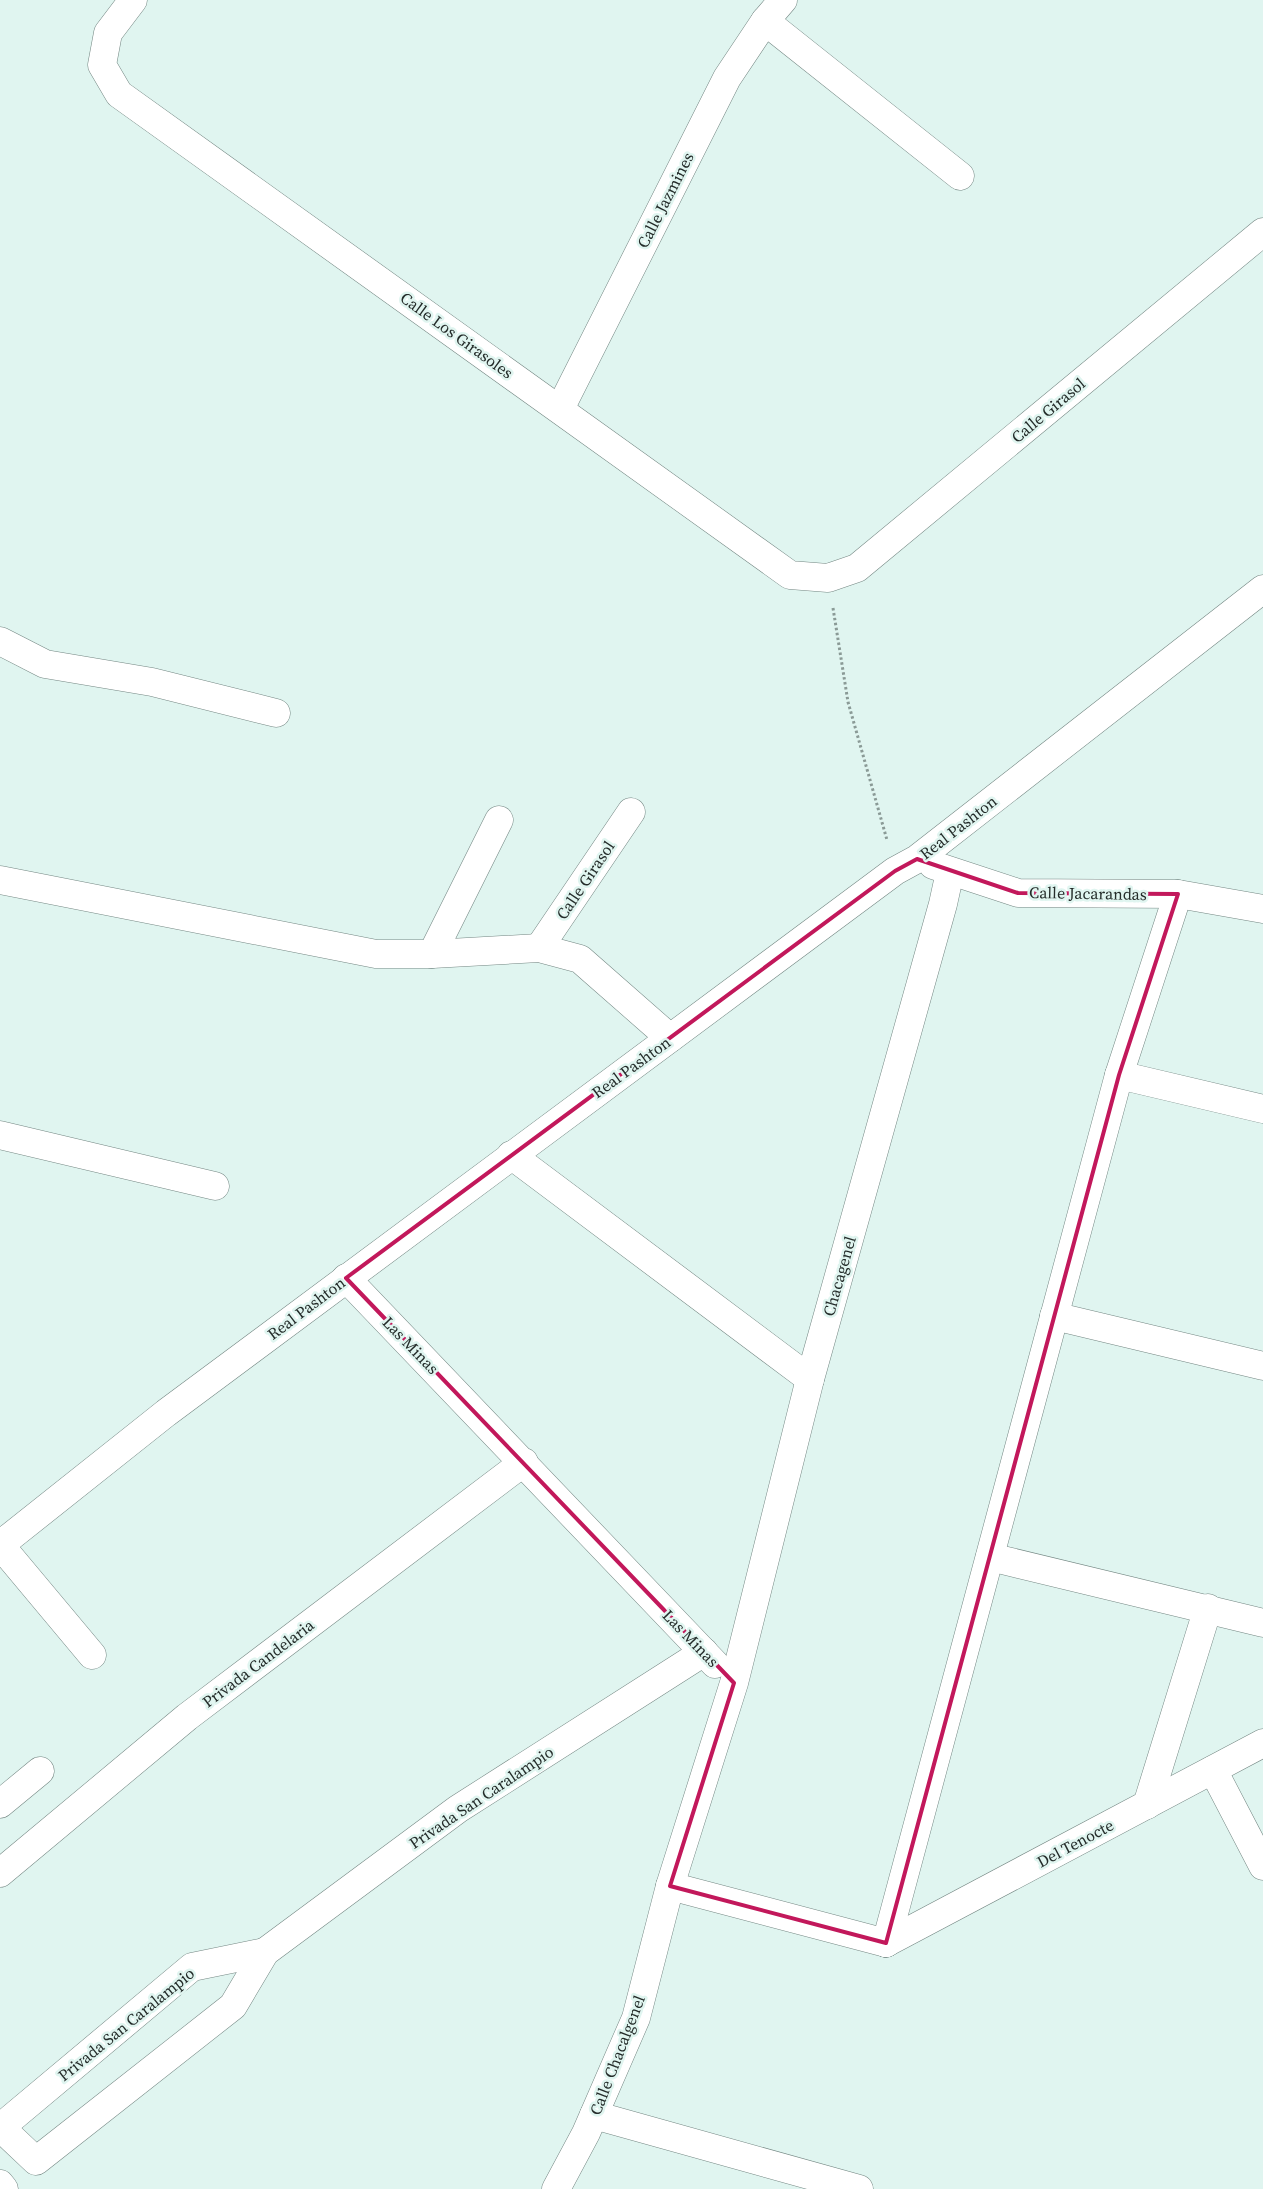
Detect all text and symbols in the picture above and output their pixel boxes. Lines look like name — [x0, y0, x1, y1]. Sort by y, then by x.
street label: Calle Jazmines — [631, 148, 699, 252]
street label: Calle Los Girasoles — [396, 287, 518, 383]
street label: Calle Girasol — [1006, 372, 1090, 447]
street label: Real Pashton — [915, 790, 1001, 864]
street label: Calle Girasol — [551, 836, 620, 924]
street label: Calle Jacarandas — [1029, 881, 1147, 905]
street label: Real Pashton — [587, 1031, 675, 1103]
street label: Chacagenel — [817, 1233, 861, 1319]
street label: Real Pashton — [262, 1271, 350, 1345]
street label: Las Minas — [378, 1311, 444, 1379]
street label: Las Minas — [658, 1604, 724, 1672]
street label: Privada Candelaria — [198, 1613, 319, 1712]
street label: Privada San Caralampio — [405, 1740, 558, 1854]
street label: Del Tenocte — [1033, 1814, 1117, 1872]
street label: Privada San Caralampio — [53, 1962, 199, 2086]
street label: Calle Chacalgenel — [584, 1992, 650, 2118]

